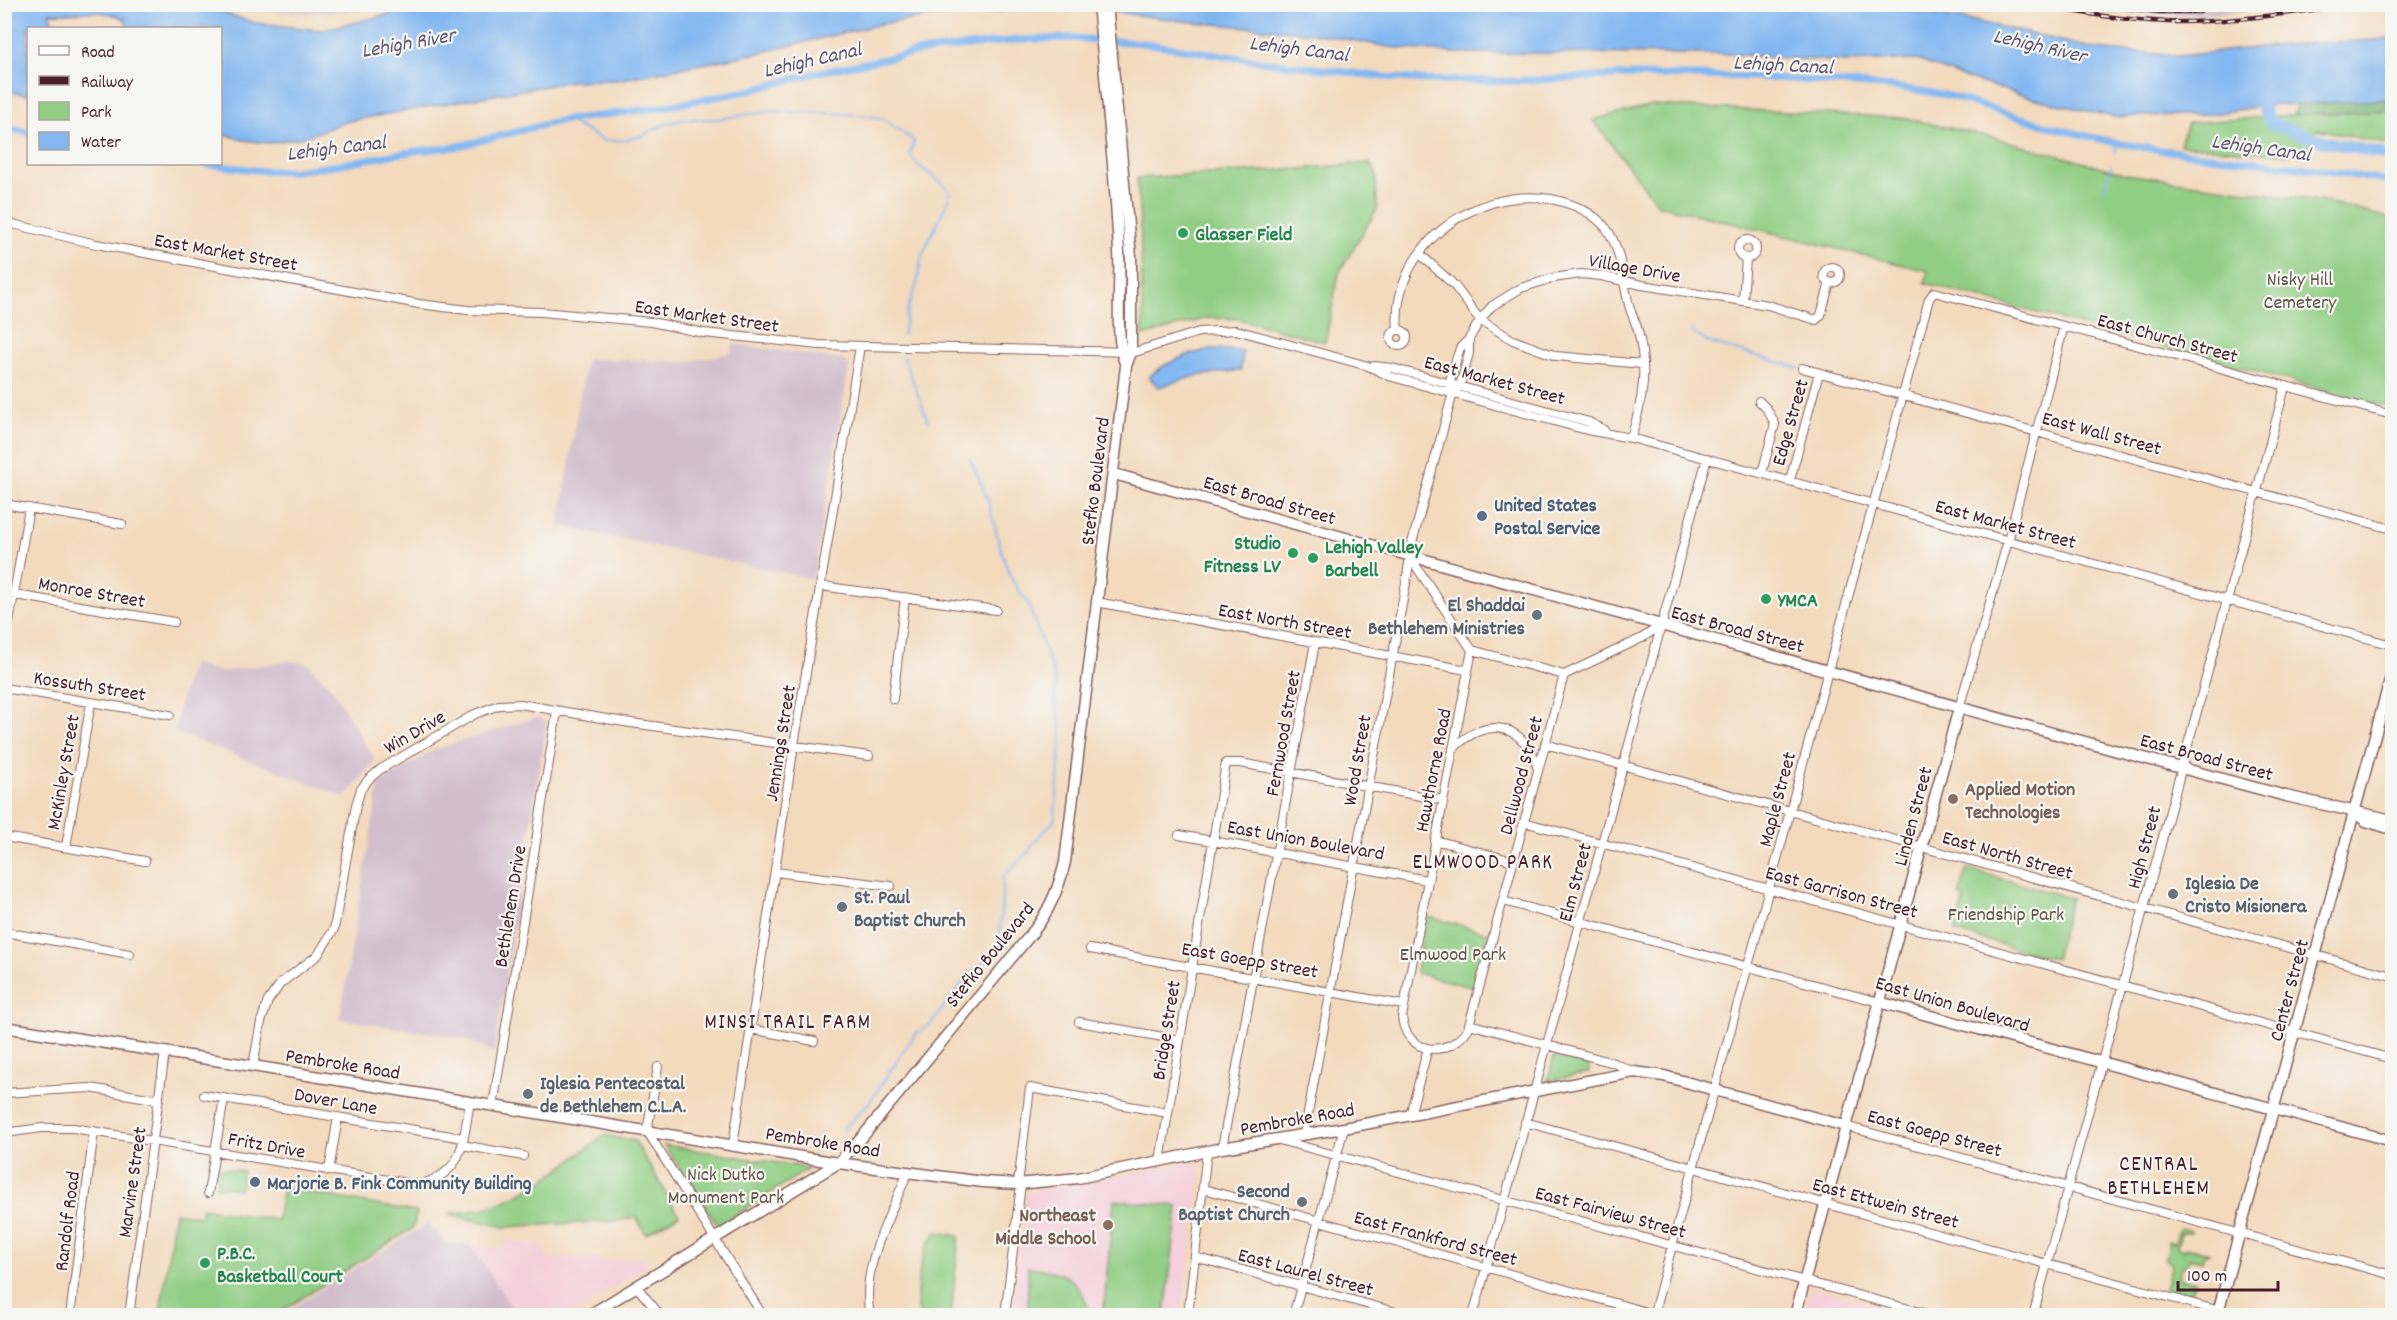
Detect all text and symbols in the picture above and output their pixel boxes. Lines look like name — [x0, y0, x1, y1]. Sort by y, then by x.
water label: Lehigh River — [359, 22, 460, 68]
water label: Lehigh River — [1990, 23, 2091, 74]
legend — [27, 27, 222, 165]
water label: Lehigh Canal — [1247, 30, 1352, 72]
water label: Lehigh Canal — [761, 36, 867, 88]
text: Road — [81, 41, 115, 66]
water label: Lehigh Canal — [1732, 49, 1835, 85]
text: Railway — [81, 71, 134, 96]
text: Park — [81, 101, 112, 126]
water label: Lehigh Canal — [2209, 128, 2314, 172]
water label: Lehigh Canal — [285, 129, 390, 171]
text: Water — [81, 131, 121, 156]
place label: Glasser Field — [1195, 222, 1292, 250]
marker: Glasser Field — [1176, 226, 1190, 240]
street label: East Market Street — [152, 228, 299, 280]
street label: Village Drive — [1586, 248, 1683, 292]
park label: Nisky Hill Cemetery — [2264, 267, 2337, 318]
street label: East Market Street — [633, 294, 780, 342]
street label: East Church Street — [2094, 308, 2241, 372]
street label: East Market Street — [1421, 350, 1568, 414]
street label: Edge Street — [1766, 376, 1818, 470]
street label: East Wall Street — [2038, 406, 2164, 464]
street label: Stefko Boulevard — [1075, 416, 1119, 547]
street label: East Broad Street — [1200, 470, 1339, 534]
place label: United States Postal Service — [1494, 493, 1601, 544]
street label: East Market Street — [1932, 494, 2079, 558]
marker: United States Postal Service — [1475, 509, 1489, 523]
place label: Studio Fitness LV — [1204, 531, 1281, 582]
place label: Lehigh Valley Barbell — [1325, 535, 1424, 586]
marker: Studio Fitness LV — [1286, 546, 1300, 560]
marker: Lehigh Valley Barbell — [1306, 551, 1320, 565]
street label: Monroe Street — [36, 571, 147, 617]
place label: YMCA — [1777, 588, 1818, 616]
marker: YMCA — [1759, 592, 1773, 606]
place label: El Shaddai Bethlehem Ministries — [1368, 593, 1525, 644]
street label: East North Street — [1216, 597, 1353, 648]
street label: East Broad Street — [1668, 600, 1807, 662]
marker: El Shaddai Bethlehem Ministries — [1530, 608, 1544, 622]
street label: Kossuth Street — [31, 665, 148, 711]
street label: Fernwood Street — [1260, 668, 1310, 799]
street label: Jennings Street — [759, 683, 805, 804]
street label: Win Drive — [379, 704, 452, 763]
street label: Hawthorne Road — [1409, 706, 1461, 835]
street label: McKinley Street — [41, 713, 89, 832]
street label: Wood Street — [1337, 713, 1381, 808]
street label: Dellwood Street — [1494, 713, 1552, 838]
street label: East Broad Street — [2137, 728, 2276, 790]
street label: Maple Street — [1753, 749, 1805, 850]
street label: Linden Street — [1888, 764, 1942, 870]
place label: Applied Motion Technologies — [1965, 777, 2075, 828]
marker: Applied Motion Technologies — [1946, 792, 1960, 806]
street label: High Street — [2121, 803, 2170, 892]
street label: East Union Boulevard — [1225, 814, 1386, 870]
street label: East North Street — [1939, 825, 2076, 889]
street label: Elm Street — [1553, 840, 1601, 925]
street label: Bethlehem Drive — [488, 843, 535, 970]
district label: ELMWOOD PARK — [1412, 849, 1554, 879]
street label: East Garrison Street — [1762, 860, 1920, 928]
place label: Iglesia De Cristo Misionera — [2185, 871, 2307, 922]
place label: St. Paul Baptist Church — [854, 885, 966, 936]
marker: Iglesia De Cristo Misionera — [2166, 887, 2180, 901]
street label: Stefko Boulevard — [940, 897, 1043, 1015]
marker: St. Paul Baptist Church — [835, 900, 849, 914]
park label: Friendship Park — [1948, 902, 2064, 930]
street label: East Goepp Street — [1179, 936, 1320, 988]
street label: Center Street — [2264, 937, 2318, 1045]
park label: Elmwood Park — [1400, 942, 1506, 970]
street label: East Union Boulevard — [1872, 970, 2033, 1041]
street label: Bridge Street — [1146, 979, 1190, 1082]
district label: MINSI TRAIL FARM — [704, 1009, 872, 1039]
street label: Pembroke Road — [283, 1043, 402, 1089]
place label: Iglesia Pentecostal de Bethlehem C.L.A. — [540, 1071, 686, 1122]
street label: Dover Lane — [292, 1082, 379, 1124]
marker: Iglesia Pentecostal de Bethlehem C.L.A. — [521, 1087, 535, 1101]
street label: Pembroke Road — [1238, 1097, 1357, 1145]
street label: East Goepp Street — [1864, 1103, 2005, 1166]
street label: Pembroke Road — [763, 1121, 882, 1167]
street label: Marvine Street — [112, 1125, 156, 1240]
street label: Fritz Drive — [226, 1126, 308, 1168]
district label: CENTRAL BETHLEHEM — [2108, 1151, 2210, 1205]
park label: Nick Dutko Monument Park — [668, 1162, 784, 1213]
street label: Randolf Road — [49, 1170, 89, 1273]
place label: Marjorie B. Fink Community Building — [267, 1171, 532, 1199]
street label: East Ettwein Street — [1809, 1172, 1962, 1238]
marker: Marjorie B. Fink Community Building — [248, 1175, 262, 1189]
place label: Second Baptist Church — [1178, 1179, 1290, 1230]
street label: East Fairview Street — [1532, 1180, 1689, 1247]
marker: Second Baptist Church — [1295, 1195, 1309, 1209]
place label: Northeast Middle School — [995, 1203, 1097, 1254]
street label: East Frankford Street — [1351, 1205, 1520, 1275]
marker: Northeast Middle School — [1101, 1218, 1115, 1232]
place label: P.B.C. Basketball Court — [217, 1241, 344, 1292]
street label: East Laurel Street — [1234, 1242, 1376, 1305]
scale bar — [2178, 1254, 2278, 1292]
marker: P.B.C. Basketball Court — [198, 1256, 212, 1270]
text: 100 m — [2187, 1265, 2227, 1290]

